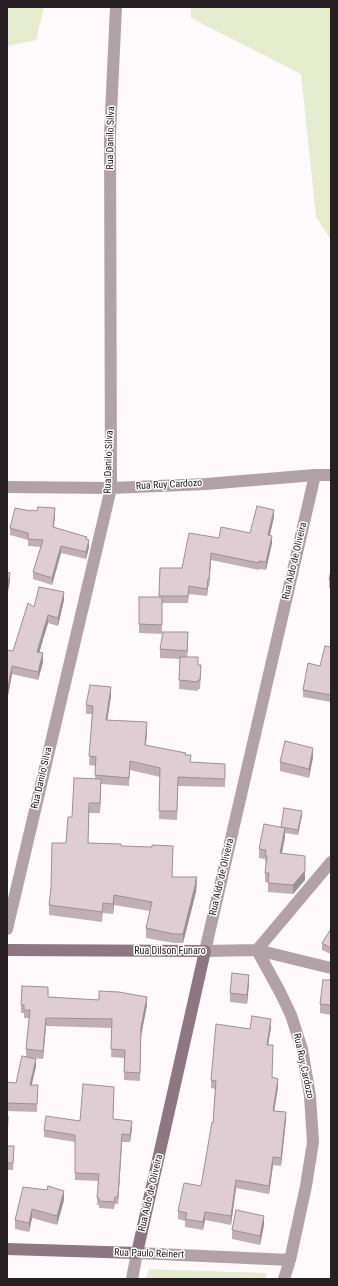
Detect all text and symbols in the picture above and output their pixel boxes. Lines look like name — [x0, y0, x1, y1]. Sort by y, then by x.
street label: Rua Danilo Silva — [104, 106, 118, 170]
street label: Rua Danilo Silva — [102, 430, 116, 494]
street label: Rua Ruy Cardozo — [135, 477, 203, 493]
street label: Rua Aldo de Oliveira — [280, 521, 310, 601]
street label: Rua Danilo Silva — [29, 746, 55, 810]
street label: Rua Aldo de Oliveira — [207, 837, 237, 917]
street label: Rua Dilson Funaro — [134, 945, 206, 957]
street label: Rua Ruy Cardozo — [290, 1032, 316, 1100]
street label: Rua Aldo de Oliveira — [136, 1153, 166, 1233]
street label: Rua Paulo Reinert — [114, 1247, 184, 1261]

